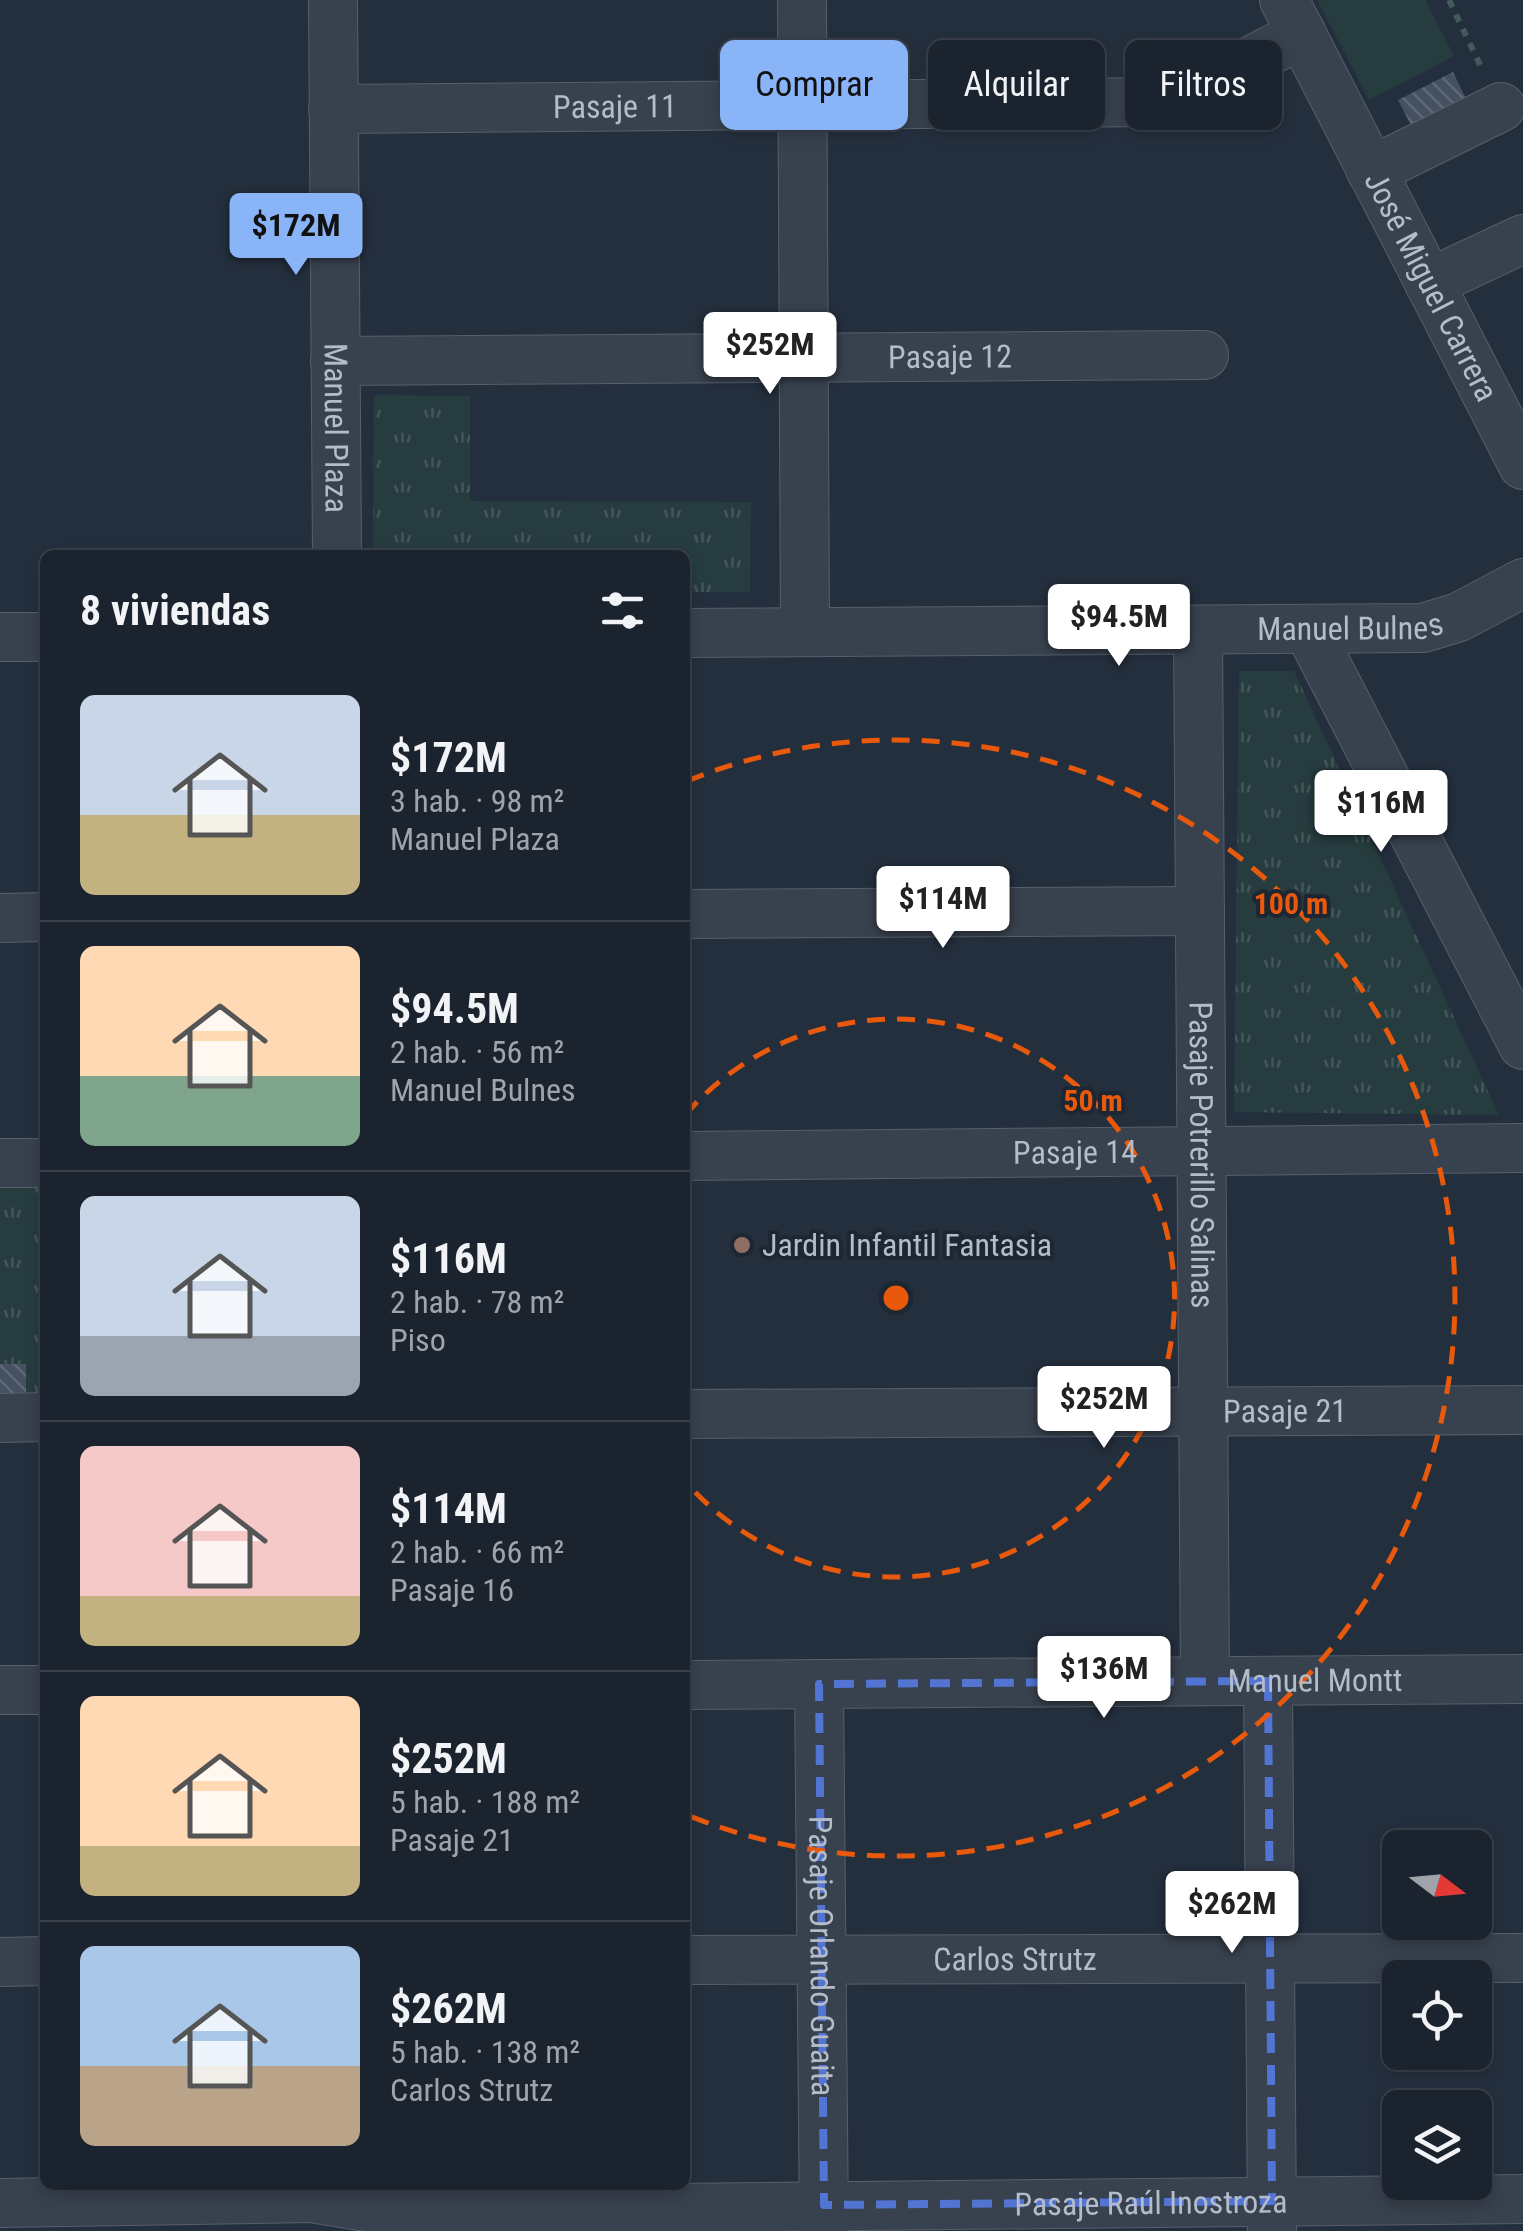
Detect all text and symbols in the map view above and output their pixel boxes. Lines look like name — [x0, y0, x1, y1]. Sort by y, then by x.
chip: Comprar — [720, 40, 908, 130]
chip: Alquilar — [928, 40, 1105, 130]
chip: Filtros — [1125, 40, 1282, 130]
street label: Pasaje 11 — [553, 87, 677, 126]
street label: José Miguel Carrera — [1356, 165, 1506, 408]
pin: $172M — [226, 193, 366, 278]
text: $172M — [252, 206, 340, 244]
pin: $252M — [700, 312, 840, 397]
text: $252M — [726, 325, 814, 363]
street label: Pasaje 12 — [888, 337, 1012, 376]
street label: Manuel Plaza — [316, 343, 356, 513]
icon: filters — [595, 583, 650, 638]
pin: $94.5M — [1038, 584, 1200, 669]
text: 8 viviendas — [80, 586, 270, 635]
text: $94.5M — [1070, 597, 1168, 635]
street label: Manuel Bulnes — [1257, 604, 1447, 648]
text: $172M — [390, 733, 507, 782]
icon: home — [160, 735, 280, 855]
pin: $116M — [1311, 770, 1451, 855]
text: 3 hab. · 98 m² — [390, 782, 564, 820]
text: $116M — [1337, 783, 1425, 821]
text: Manuel Plaza — [390, 820, 560, 858]
pin: $114M — [873, 866, 1013, 951]
text: $114M — [899, 879, 987, 917]
text: 100 m — [1254, 886, 1328, 921]
text: $94.5M — [390, 984, 519, 1033]
icon: home — [160, 986, 280, 1106]
street label: Pasaje Potrerillo Salinas — [1181, 1001, 1222, 1309]
text: 2 hab. · 56 m² — [390, 1033, 564, 1071]
text: Manuel Bulnes — [390, 1071, 576, 1109]
text: 50 m — [1063, 1083, 1123, 1118]
street label: Pasaje 14 — [1013, 1133, 1137, 1172]
place label: Jardin Infantil Fantasia — [762, 1226, 1052, 1264]
text: $116M — [390, 1234, 507, 1283]
marker: Jardin Infantil Fantasia — [731, 1234, 753, 1256]
icon: home — [160, 1236, 280, 1356]
centre of rings — [878, 1280, 914, 1316]
text: 2 hab. · 78 m² — [390, 1283, 564, 1321]
text: Piso — [390, 1321, 446, 1359]
pin: $252M — [1034, 1366, 1174, 1451]
text: $252M — [1060, 1379, 1148, 1417]
street label: Pasaje 21 — [1223, 1392, 1347, 1430]
text: $114M — [390, 1484, 507, 1533]
icon: home — [160, 1486, 280, 1606]
text: 2 hab. · 66 m² — [390, 1533, 564, 1571]
text: Pasaje 16 — [390, 1571, 514, 1609]
pin: $136M — [1034, 1636, 1174, 1721]
text: $136M — [1060, 1649, 1148, 1687]
street label: Manuel Montt — [1227, 1661, 1403, 1700]
text: $252M — [390, 1734, 507, 1783]
icon: home — [160, 1736, 280, 1856]
text: 5 hab. · 188 m² — [390, 1783, 580, 1821]
street label: Pasaje Orlando Guaita — [801, 1816, 842, 2096]
text: Pasaje 21 — [390, 1821, 514, 1859]
north arrow — [1382, 1830, 1492, 1940]
map controls — [1382, 1830, 1492, 2200]
pin: $262M — [1162, 1871, 1302, 1956]
text: $262M — [1188, 1884, 1276, 1922]
street label: Carlos Strutz — [933, 1940, 1097, 1978]
button: locate — [1382, 1960, 1492, 2070]
text: $262M — [390, 1984, 507, 2033]
icon: home — [160, 1986, 280, 2106]
text: 5 hab. · 138 m² — [390, 2033, 580, 2071]
text: Carlos Strutz — [390, 2071, 553, 2109]
button: layers — [1382, 2090, 1492, 2200]
street label: Pasaje Raúl Inostroza — [1014, 2182, 1288, 2223]

